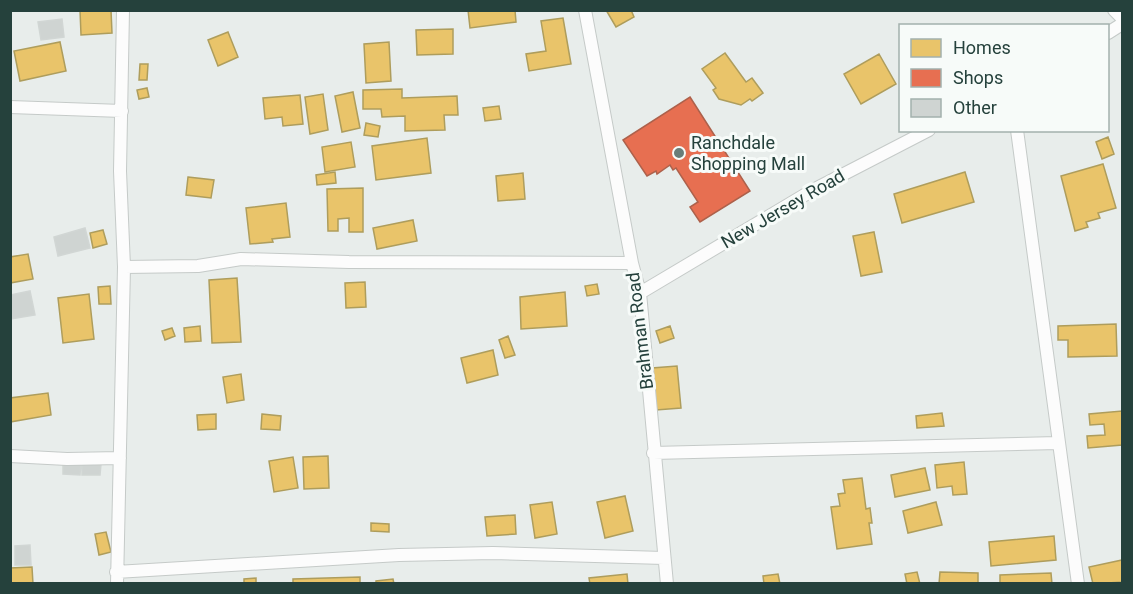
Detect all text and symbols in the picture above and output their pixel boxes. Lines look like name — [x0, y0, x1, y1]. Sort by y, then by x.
legend — [899, 24, 1109, 132]
text: Homes — [953, 37, 1011, 58]
text: Shops — [953, 67, 1003, 88]
text: Other — [953, 97, 997, 118]
place label: Ranchdale Shopping Mall — [691, 132, 805, 174]
marker: Ranchdale Shopping Mall — [672, 146, 686, 160]
street label: New Jersey Road — [717, 165, 848, 252]
street label: Brahman Road — [622, 271, 657, 391]

